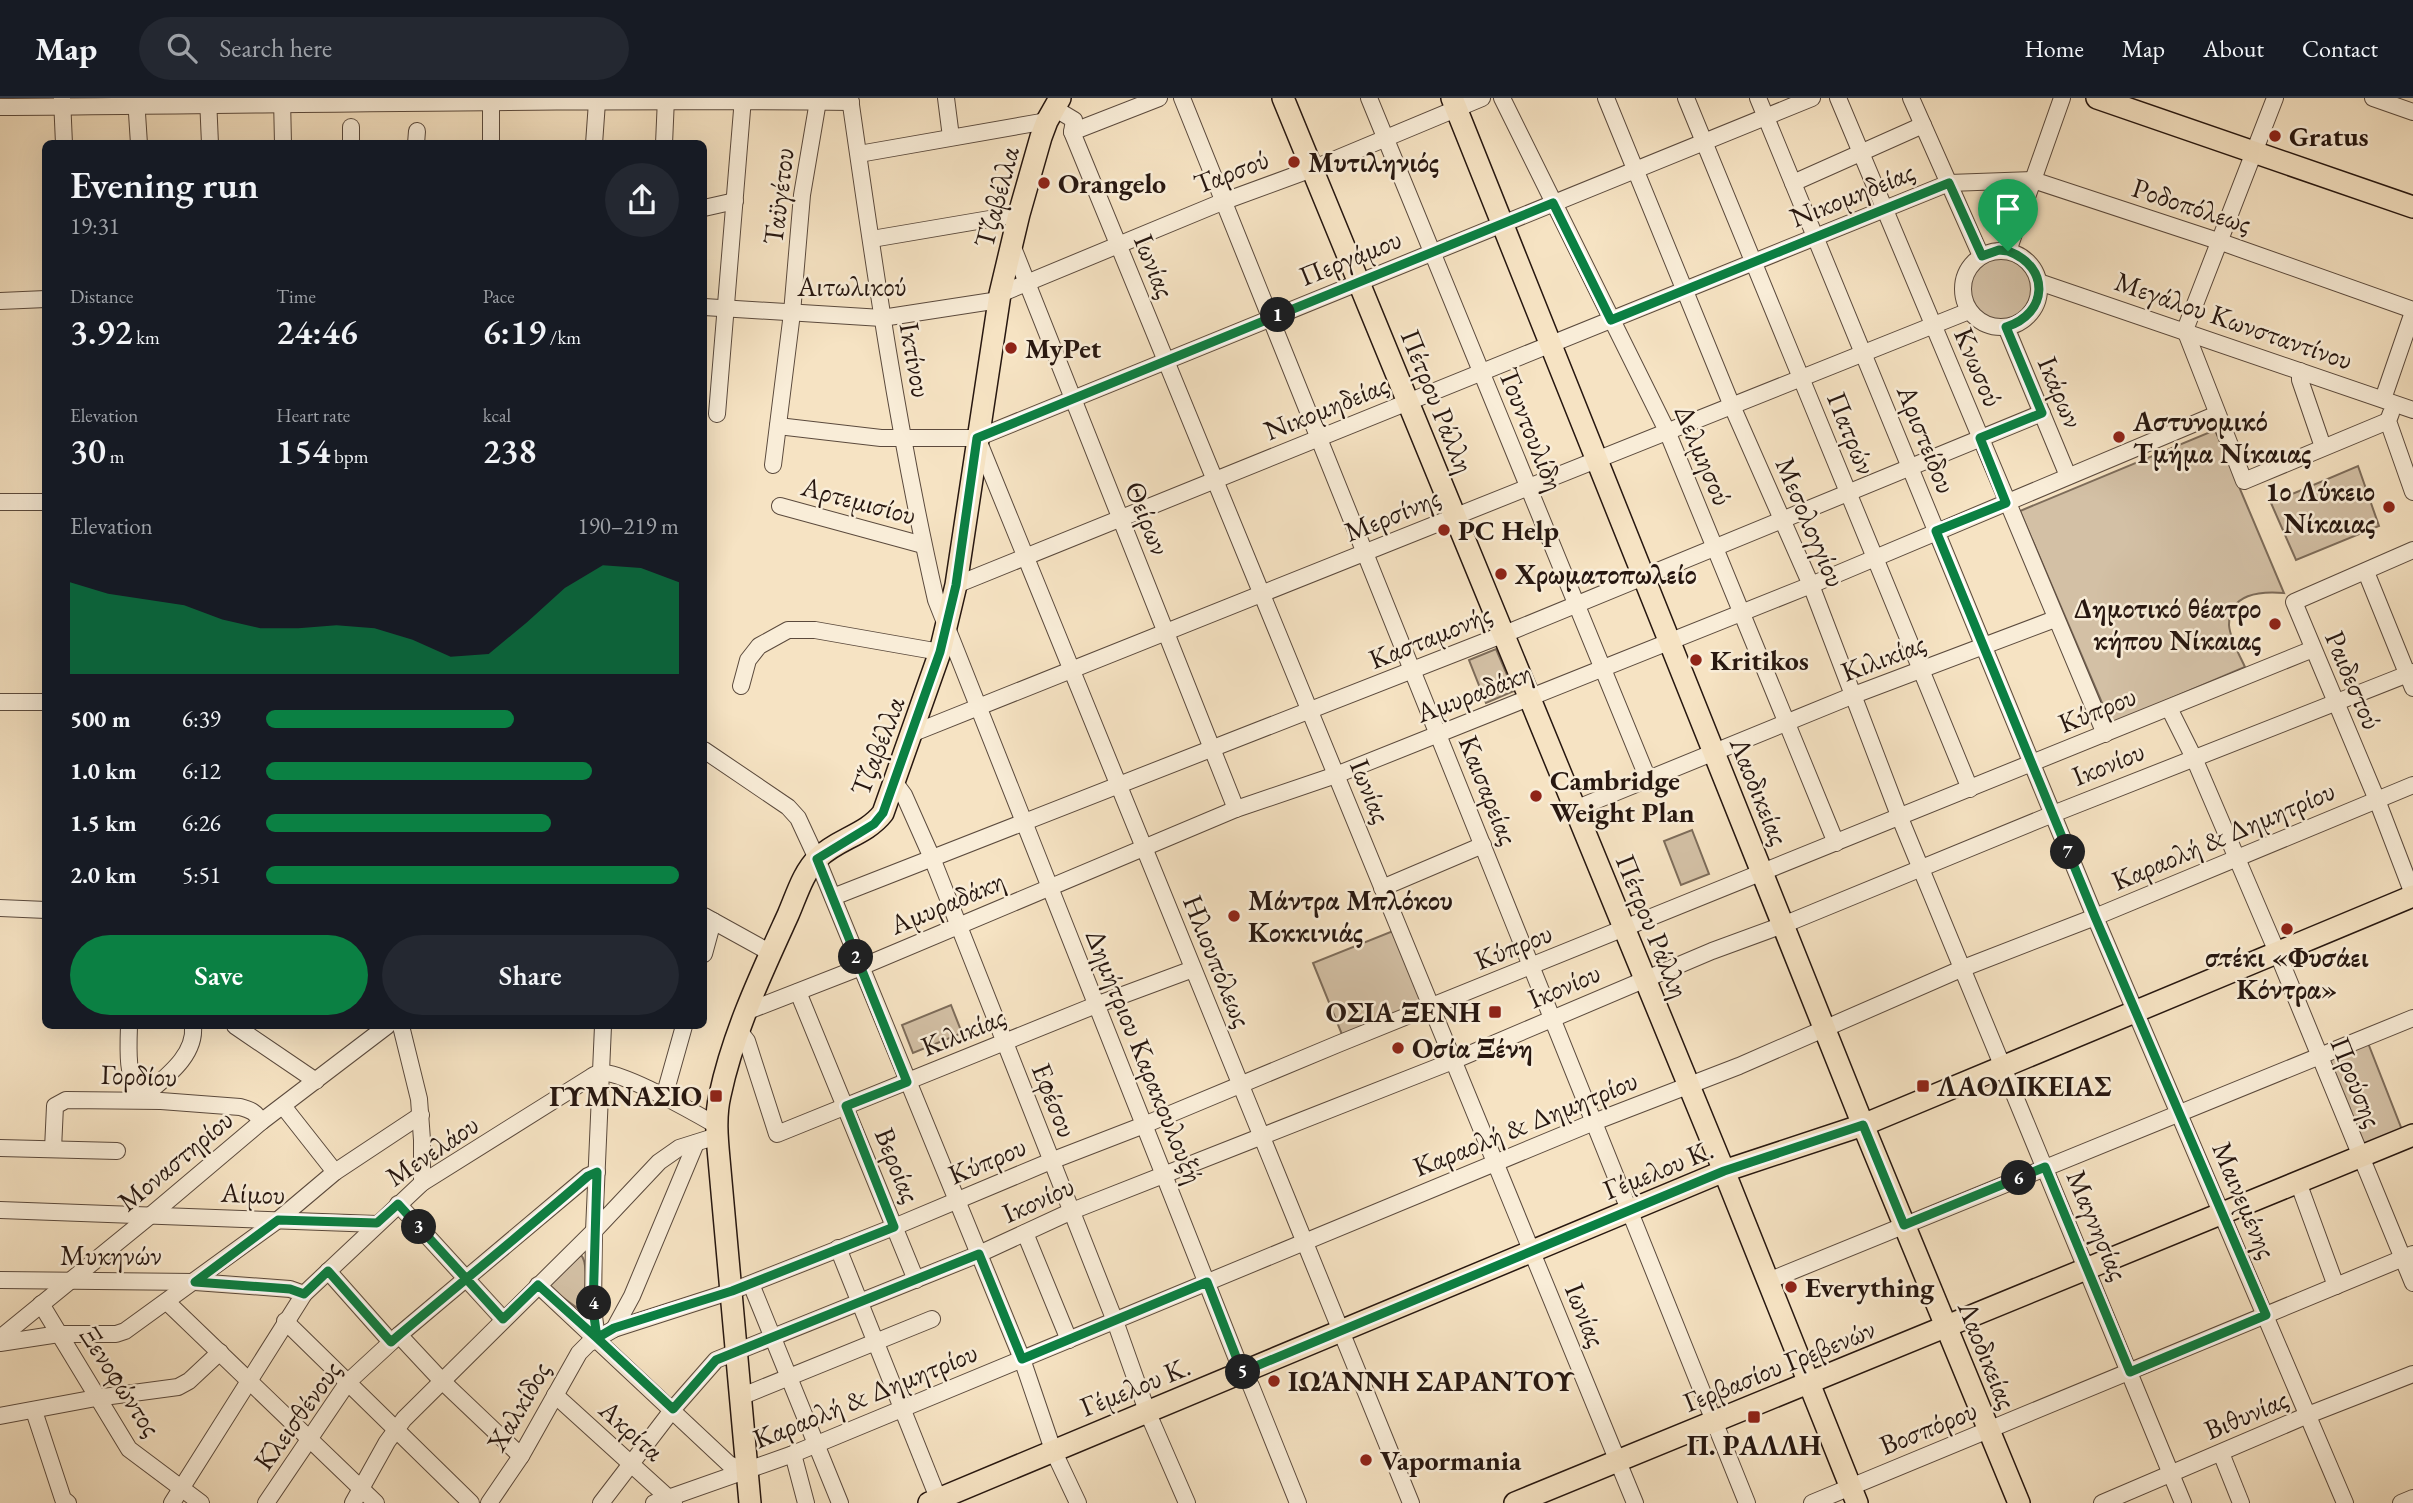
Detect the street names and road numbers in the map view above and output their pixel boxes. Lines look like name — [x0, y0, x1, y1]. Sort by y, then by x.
street label: Ταρσού — [1188, 140, 1274, 202]
street label: Τζαβέλλα — [965, 142, 1027, 251]
street label: Ταϋγέτου — [754, 146, 802, 246]
street label: Νικομηδείας — [1784, 153, 1920, 235]
street label: Ροδοπόλεως — [2128, 169, 2256, 241]
street label: Περγάμου — [1293, 220, 1407, 294]
street label: Ιωνίας — [1126, 229, 1184, 303]
street label: Μεγάλου Κωνσταντίνου — [2110, 262, 2358, 378]
street label: Αιτωλικού — [796, 268, 907, 304]
street label: Ικτίνου — [892, 320, 940, 400]
street label: Κνωσού — [1946, 322, 2012, 412]
street label: Πέτρου Ράλλη — [1393, 324, 1483, 478]
street label: Ικάρων — [2030, 351, 2092, 433]
street label: Τουντουλίδη — [1491, 362, 1573, 496]
street label: Νικομηδείας — [1258, 366, 1394, 448]
street label: Αριστείδου — [1889, 379, 1965, 499]
street label: Πατρών — [1819, 386, 1885, 480]
street label: Δελμησού — [1667, 399, 1741, 511]
street label: Μεσολογγίου — [1768, 452, 1854, 592]
street label: Αρτεμισίου — [797, 467, 920, 533]
street label: Θείρων — [1117, 476, 1179, 560]
street label: Μερσίνης — [1339, 478, 1445, 550]
street label: Κασταμονής — [1363, 595, 1497, 677]
street label: Κιλικίας — [1836, 624, 1930, 690]
street label: Ραιδεστού — [2317, 625, 2391, 735]
street label: Αμυραδάκη — [1410, 653, 1537, 731]
street label: Κύπρου — [2053, 677, 2141, 741]
street label: Τζαβέλλα — [842, 691, 912, 801]
street label: Καισαρείας — [1451, 730, 1527, 850]
street label: Λαοδικείας — [1722, 731, 1798, 850]
street label: Ικονίου — [2066, 732, 2150, 794]
street label: Ιωνίας — [1342, 754, 1400, 828]
street label: Καραολή & Δημητρίου — [2106, 772, 2340, 898]
street label: Πέτρου Ράλλη — [1608, 849, 1698, 1003]
street label: Αμυραδάκη — [883, 862, 1010, 943]
street label: Ηλιουπόλεως — [1175, 890, 1261, 1032]
street label: Κύπρου — [1469, 914, 1557, 978]
street label: Δημήτριου Καρακουλουξή — [1077, 923, 1213, 1189]
street label: Ικονίου — [1522, 954, 1606, 1016]
street label: Κιλικίας — [916, 998, 1010, 1064]
street label: Προύσης — [2323, 1031, 2391, 1133]
street label: Γορδίου — [100, 1056, 178, 1094]
street label: Εφέσου — [1024, 1058, 1086, 1142]
street label: Καραολή & Δημητρίου — [1407, 1062, 1643, 1184]
street label: Μοναστηρίου — [110, 1101, 240, 1219]
street label: Μενελάου — [379, 1106, 485, 1194]
street label: Βεροίας — [867, 1122, 929, 1208]
street label: Κύπρου — [943, 1128, 1031, 1192]
street label: Γέμελου Κ. — [1598, 1131, 1718, 1207]
street label: Μαινεμένης — [2204, 1136, 2286, 1264]
street label: Μαγνησίας — [2059, 1164, 2137, 1286]
street label: Ικονίου — [996, 1167, 1080, 1231]
street label: Αίμου — [219, 1174, 286, 1212]
street label: Μυκηνών — [60, 1237, 162, 1273]
street label: Ιωνίας — [1557, 1278, 1615, 1352]
street label: Λαοδικείας — [1950, 1295, 2026, 1414]
street label: Γερβασίου Γρεβενών — [1678, 1310, 1880, 1420]
street label: Ξενοφώντος — [72, 1319, 170, 1443]
street label: Καραολή & Δημητρίου — [747, 1334, 983, 1456]
street label: Γέμελου Κ. — [1075, 1348, 1195, 1424]
street label: Κλεισθένους — [245, 1353, 349, 1477]
street label: Χαλκίδος — [477, 1355, 558, 1458]
street label: Βιθυνίας — [2199, 1380, 2293, 1448]
street label: Ακρίτα — [591, 1391, 672, 1469]
street label: Βοσπόρου — [1874, 1391, 1982, 1463]

